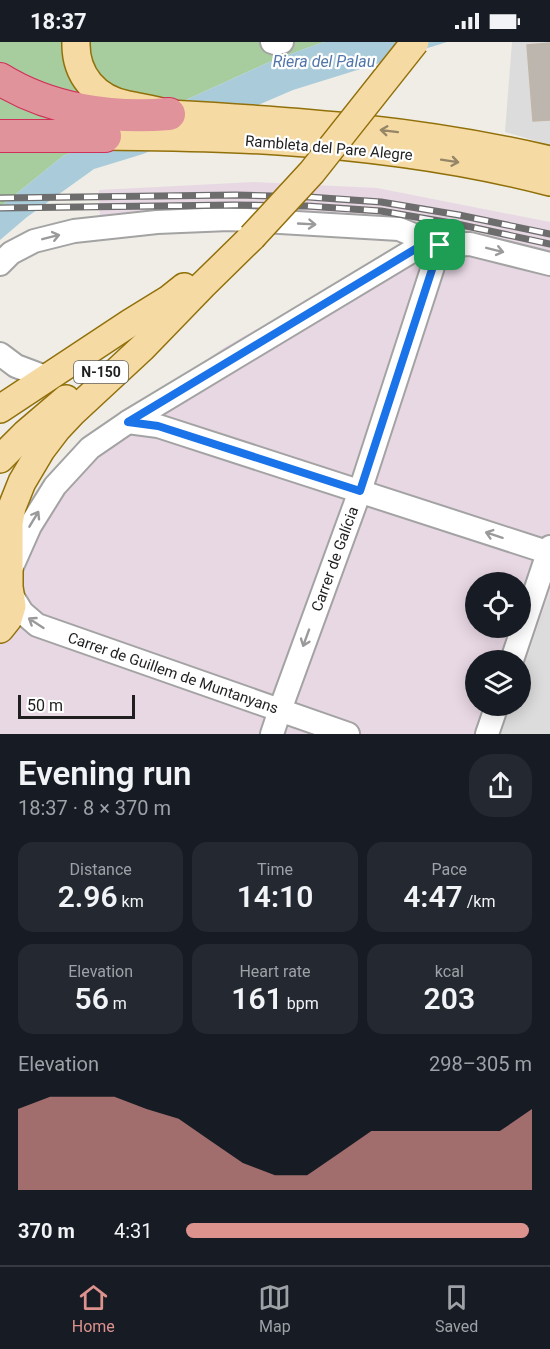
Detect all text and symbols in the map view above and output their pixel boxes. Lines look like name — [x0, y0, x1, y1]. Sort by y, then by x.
text: 18:37 — [30, 9, 87, 34]
water label: Riera del Palau — [273, 52, 376, 71]
one-way arrow — [380, 125, 400, 136]
street label: Rambleta del Pare Alegre — [245, 132, 414, 164]
one-way arrow — [440, 156, 459, 167]
one-way arrow — [297, 218, 317, 229]
pin — [414, 219, 465, 270]
icon: arrive — [423, 228, 456, 261]
one-way arrow — [41, 230, 60, 242]
one-way arrow — [485, 245, 504, 257]
road number: N-150 — [74, 361, 128, 383]
street label: Carrer de Galícia — [308, 504, 362, 614]
one-way arrow — [28, 511, 40, 528]
one-way arrow — [485, 529, 504, 540]
map controls — [465, 572, 531, 716]
button: locate — [465, 572, 531, 638]
one-way arrow — [28, 616, 45, 629]
street label: Carrer de Guillem de Muntanyans — [65, 628, 281, 718]
one-way arrow — [300, 629, 311, 647]
button: layers — [465, 650, 531, 716]
scale bar — [18, 692, 135, 720]
text: 50 m — [27, 696, 63, 715]
text: Evening run — [18, 754, 191, 793]
button: share — [469, 754, 532, 817]
text: 18:37 · 8 × 370 m — [18, 796, 171, 820]
text: Distance — [70, 860, 132, 879]
text: Time — [257, 860, 293, 879]
text: Pace — [432, 860, 467, 879]
text: 2.96 — [58, 879, 118, 914]
text: 14:10 — [237, 879, 313, 914]
text: 4:47 — [403, 879, 463, 914]
text: km — [118, 892, 144, 911]
text: /km — [463, 892, 495, 911]
text: Elevation — [68, 962, 133, 981]
text: Heart rate — [239, 962, 311, 981]
text: kcal — [435, 962, 464, 981]
text: 56 — [75, 981, 109, 1016]
text: 161 — [231, 981, 283, 1016]
text: 203 — [424, 981, 475, 1016]
text: m — [109, 994, 127, 1013]
text: bpm — [283, 994, 319, 1013]
text: Elevation — [18, 1052, 99, 1076]
text: 298–305 m — [429, 1052, 532, 1076]
text: 370 m — [18, 1219, 75, 1243]
text: 4:31 — [114, 1219, 153, 1243]
tab: Home — [72, 1281, 115, 1336]
tab: Map — [258, 1281, 291, 1336]
tab: Saved — [435, 1281, 478, 1336]

